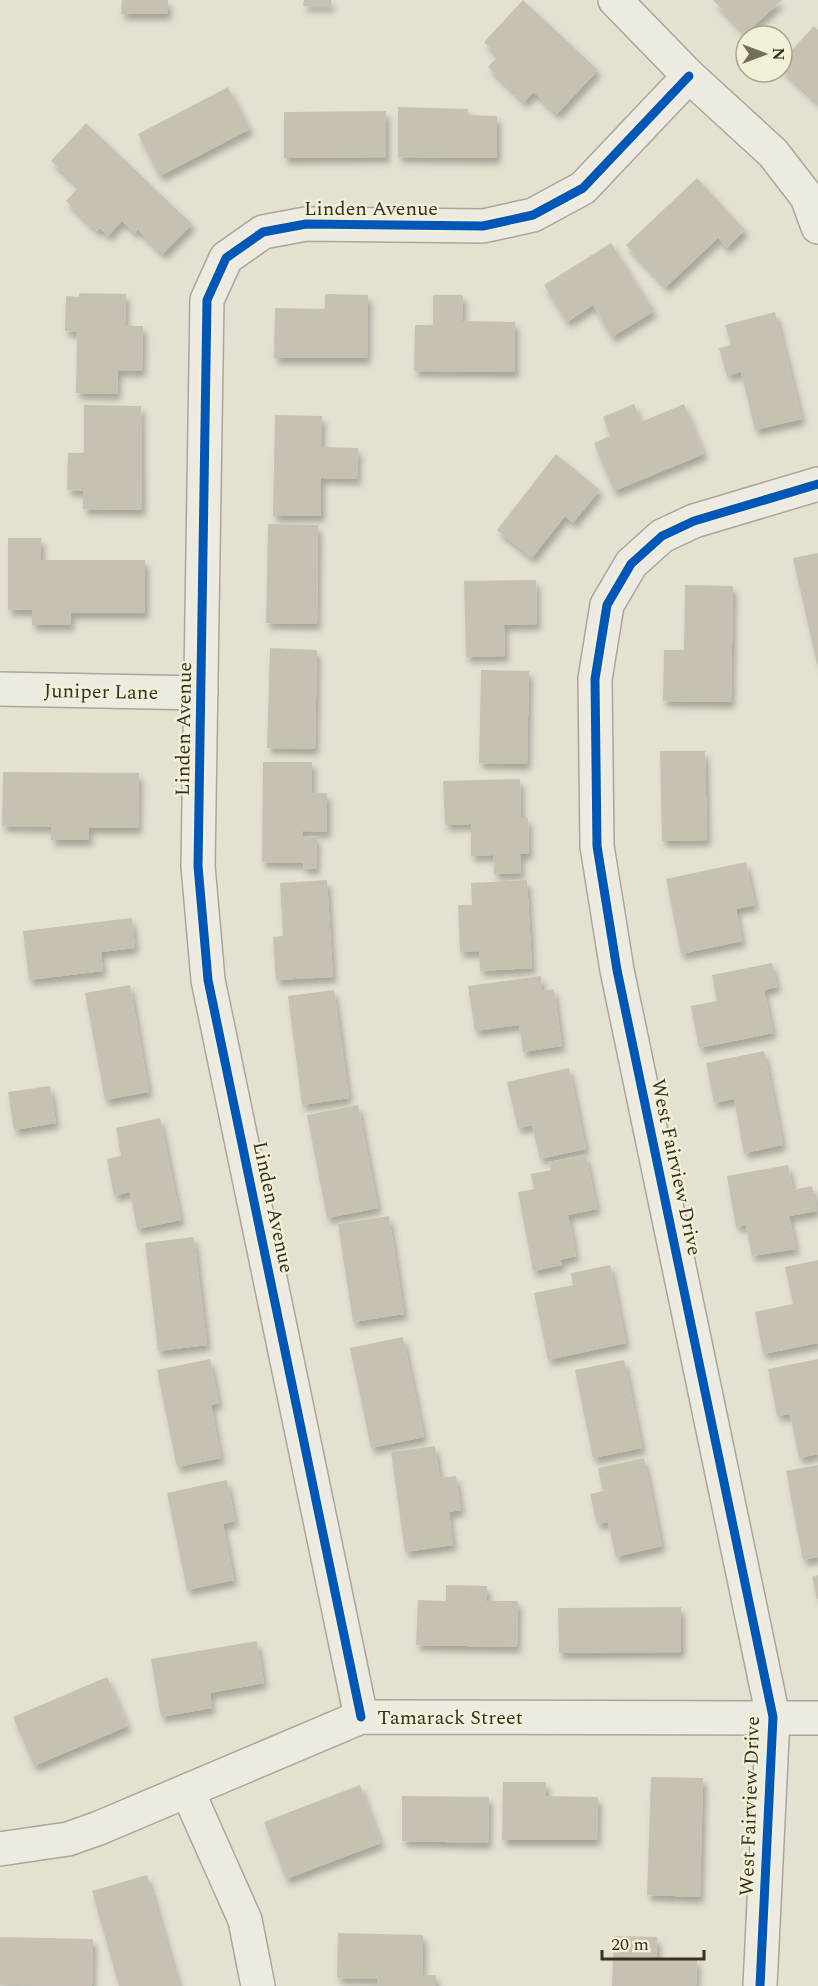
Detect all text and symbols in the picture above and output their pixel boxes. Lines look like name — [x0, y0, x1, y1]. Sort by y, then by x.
north arrow — [734, 24, 794, 84]
text: N — [766, 47, 790, 61]
street label: Linden Avenue — [304, 194, 438, 224]
street label: Linden Avenue — [168, 662, 200, 796]
street label: Juniper Lane — [44, 676, 158, 708]
street label: West Fairview Drive — [643, 1076, 709, 1258]
street label: Linden Avenue — [244, 1139, 302, 1276]
street label: Tamarack Street — [377, 1703, 523, 1733]
street label: West Fairview Drive — [732, 1716, 768, 1896]
scale bar — [602, 1923, 704, 1961]
text: 20 m — [611, 1931, 649, 1958]

